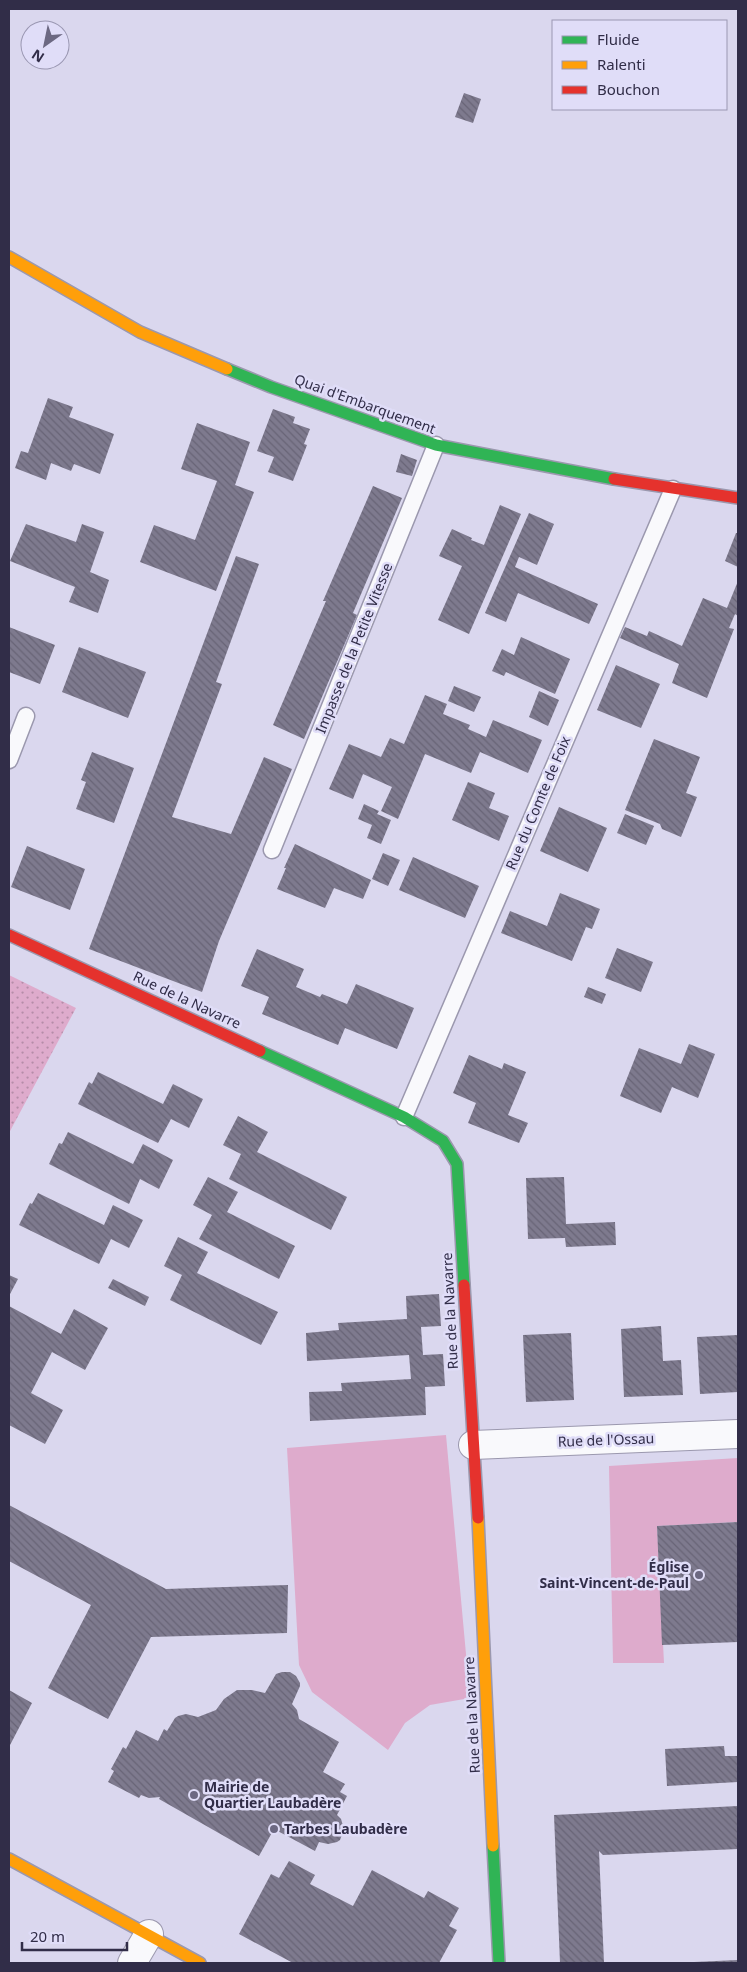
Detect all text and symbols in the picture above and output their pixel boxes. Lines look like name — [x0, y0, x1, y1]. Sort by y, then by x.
north arrow — [20, 20, 70, 70]
legend — [552, 20, 727, 110]
text: Fluide — [597, 29, 639, 49]
text: N — [28, 45, 48, 67]
text: Ralenti — [597, 54, 646, 74]
text: Bouchon — [597, 79, 660, 99]
street label: Quai d'Embarquement — [292, 369, 439, 438]
street label: Impasse de la Petite Vitesse — [311, 560, 397, 736]
street label: Rue du Comte de Foix — [501, 732, 575, 873]
street label: Rue de la Navarre — [130, 966, 244, 1033]
street label: Rue de la Navarre — [437, 1252, 462, 1370]
street label: Rue de l'Ossau — [557, 1428, 655, 1451]
place label: Église Saint-Vincent-de-Paul — [539, 1557, 689, 1592]
marker: Église Saint-Vincent-de-Paul — [693, 1569, 705, 1581]
street label: Rue de la Navarre — [459, 1656, 484, 1774]
place label: Mairie de Quartier Laubadère — [204, 1777, 341, 1812]
marker: Mairie de Quartier Laubadère — [188, 1789, 200, 1801]
place label: Tarbes Laubadère — [284, 1819, 408, 1838]
marker: Tarbes Laubadère — [268, 1823, 280, 1835]
scale bar — [22, 1920, 128, 1952]
text: 20 m — [30, 1926, 65, 1946]

